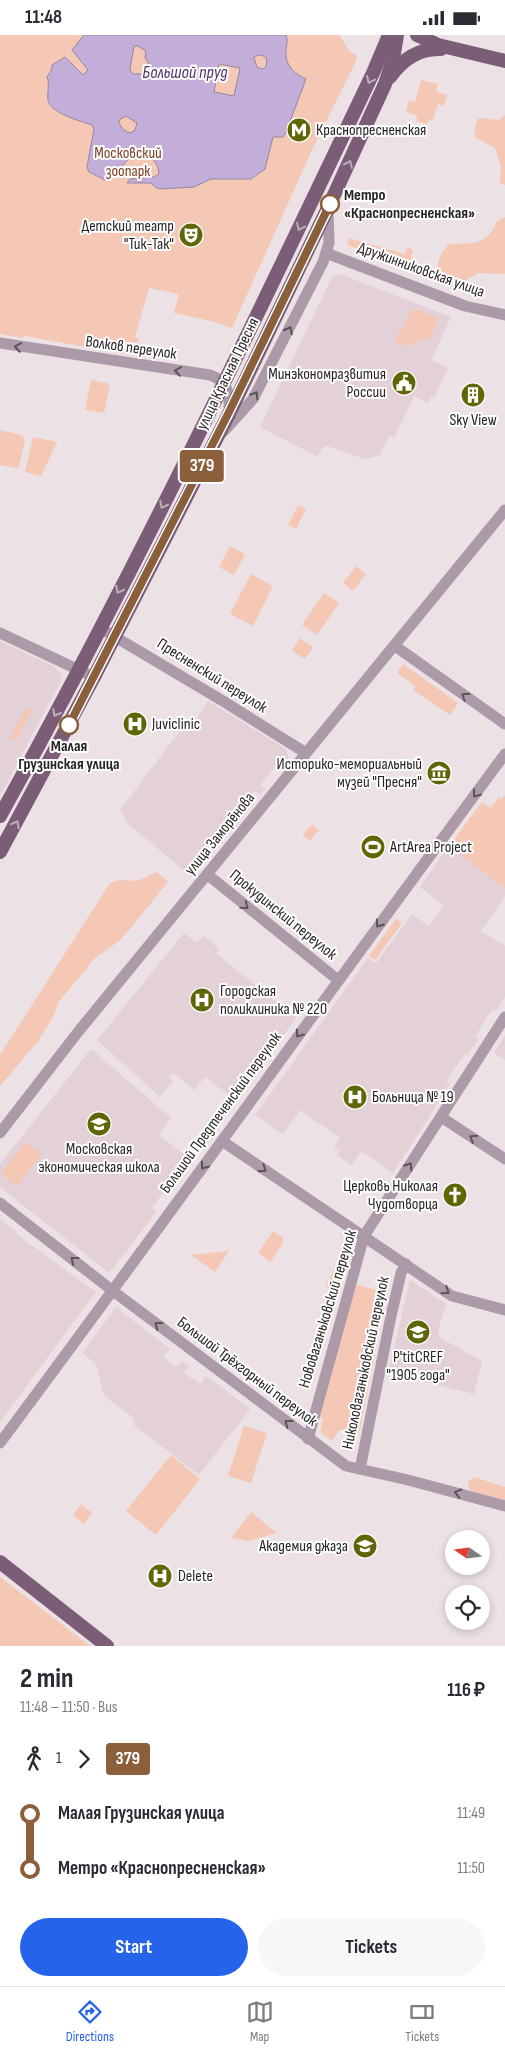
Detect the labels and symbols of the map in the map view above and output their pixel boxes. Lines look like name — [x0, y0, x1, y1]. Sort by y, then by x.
water label: Большой пруд — [142, 62, 228, 83]
one-way arrow — [366, 75, 376, 84]
metro station icon: Краснопресненская — [286, 117, 312, 143]
place label: Краснопресненская — [316, 121, 426, 140]
park label: Московский зоопарк — [94, 144, 162, 181]
one-way arrow — [342, 160, 353, 169]
place label: Метро «Краснопресненская» — [344, 186, 475, 223]
marker: Метро «Краснопресненская» — [320, 194, 340, 214]
place label: Детский театр "Тик-Так" — [81, 217, 174, 254]
theatre icon: Детский театр "Тик-Так" — [178, 222, 204, 248]
one-way arrow — [296, 222, 307, 231]
street label: Дружинниковская улица — [355, 238, 487, 302]
street label: улица Красная Пресня — [193, 315, 263, 433]
one-way arrow — [283, 326, 293, 335]
street label: Волков переулок — [84, 332, 179, 364]
one-way arrow — [13, 342, 22, 352]
place label: Минэкономразвития России — [268, 365, 386, 402]
one-way arrow — [174, 366, 182, 377]
public building icon: Минэкономразвития России — [391, 370, 417, 396]
building icon: Sky View — [460, 382, 486, 408]
one-way arrow — [248, 392, 258, 401]
place label: Sky View — [449, 411, 497, 430]
line badge: 379 — [173, 450, 231, 482]
one-way arrow — [159, 500, 169, 509]
one-way arrow — [115, 585, 125, 594]
street label: Пресненский переулок — [153, 634, 271, 718]
one-way arrow — [462, 692, 471, 702]
one-way arrow — [52, 708, 62, 717]
hospital icon: Juviclinic — [122, 711, 148, 737]
marker: Малая Грузинская улица — [59, 715, 79, 735]
place label: Juviclinic — [151, 715, 200, 734]
place label: Малая Грузинская улица — [18, 737, 120, 774]
place label: Историко-мемориальный музей "Пресня" — [277, 755, 422, 792]
museum icon: Историко-мемориальный музей "Пресня" — [426, 760, 452, 786]
one-way arrow — [473, 788, 482, 798]
street label: улица Заморёнова — [181, 789, 259, 879]
one-way arrow — [10, 820, 20, 829]
sports icon: ArtArea Project — [360, 834, 386, 860]
place label: ArtArea Project — [389, 838, 472, 857]
street label: Прокудинский переулок — [225, 866, 341, 965]
one-way arrow — [240, 900, 249, 909]
one-way arrow — [376, 918, 385, 928]
place label: Городская поликлиника № 220 — [220, 982, 327, 1019]
hospital icon: Городская поликлиника № 220 — [189, 987, 215, 1013]
street label: Большой Предтеченский переулок — [156, 1028, 286, 1197]
one-way arrow — [296, 1028, 305, 1038]
hospital icon: Больница № 19 — [342, 1084, 368, 1110]
place label: Больница № 19 — [372, 1088, 454, 1107]
school or university icon: Московская экономическая школа — [86, 1111, 112, 1137]
one-way arrow — [469, 1135, 479, 1144]
place label: Московская экономическая школа — [38, 1140, 160, 1177]
one-way arrow — [202, 1160, 210, 1169]
one-way arrow — [258, 1162, 267, 1172]
one-way arrow — [403, 1162, 413, 1171]
place label: Церковь Николая Чудотворца — [343, 1177, 438, 1214]
church icon: Церковь Николая Чудотворца — [442, 1182, 468, 1208]
street label: Нововаганьковский переулок — [295, 1227, 361, 1390]
one-way arrow — [71, 1257, 80, 1266]
street label: Николоваганьковский переулок — [338, 1274, 394, 1451]
one-way arrow — [440, 1285, 449, 1295]
street label: Большой Трёхгорный переулок — [173, 1313, 322, 1431]
school or university icon: P'titCREF "1905 года" — [405, 1319, 431, 1345]
one-way arrow — [155, 1323, 164, 1331]
place label: P'titCREF "1905 года" — [386, 1348, 450, 1385]
one-way arrow — [285, 1421, 294, 1429]
one-way arrow — [454, 1488, 463, 1498]
north arrow — [445, 1530, 490, 1575]
school or university icon: Академия джаза — [352, 1533, 378, 1559]
place label: Академия джаза — [258, 1537, 348, 1556]
hospital icon: Delete — [147, 1563, 173, 1589]
place label: Delete — [178, 1567, 213, 1586]

